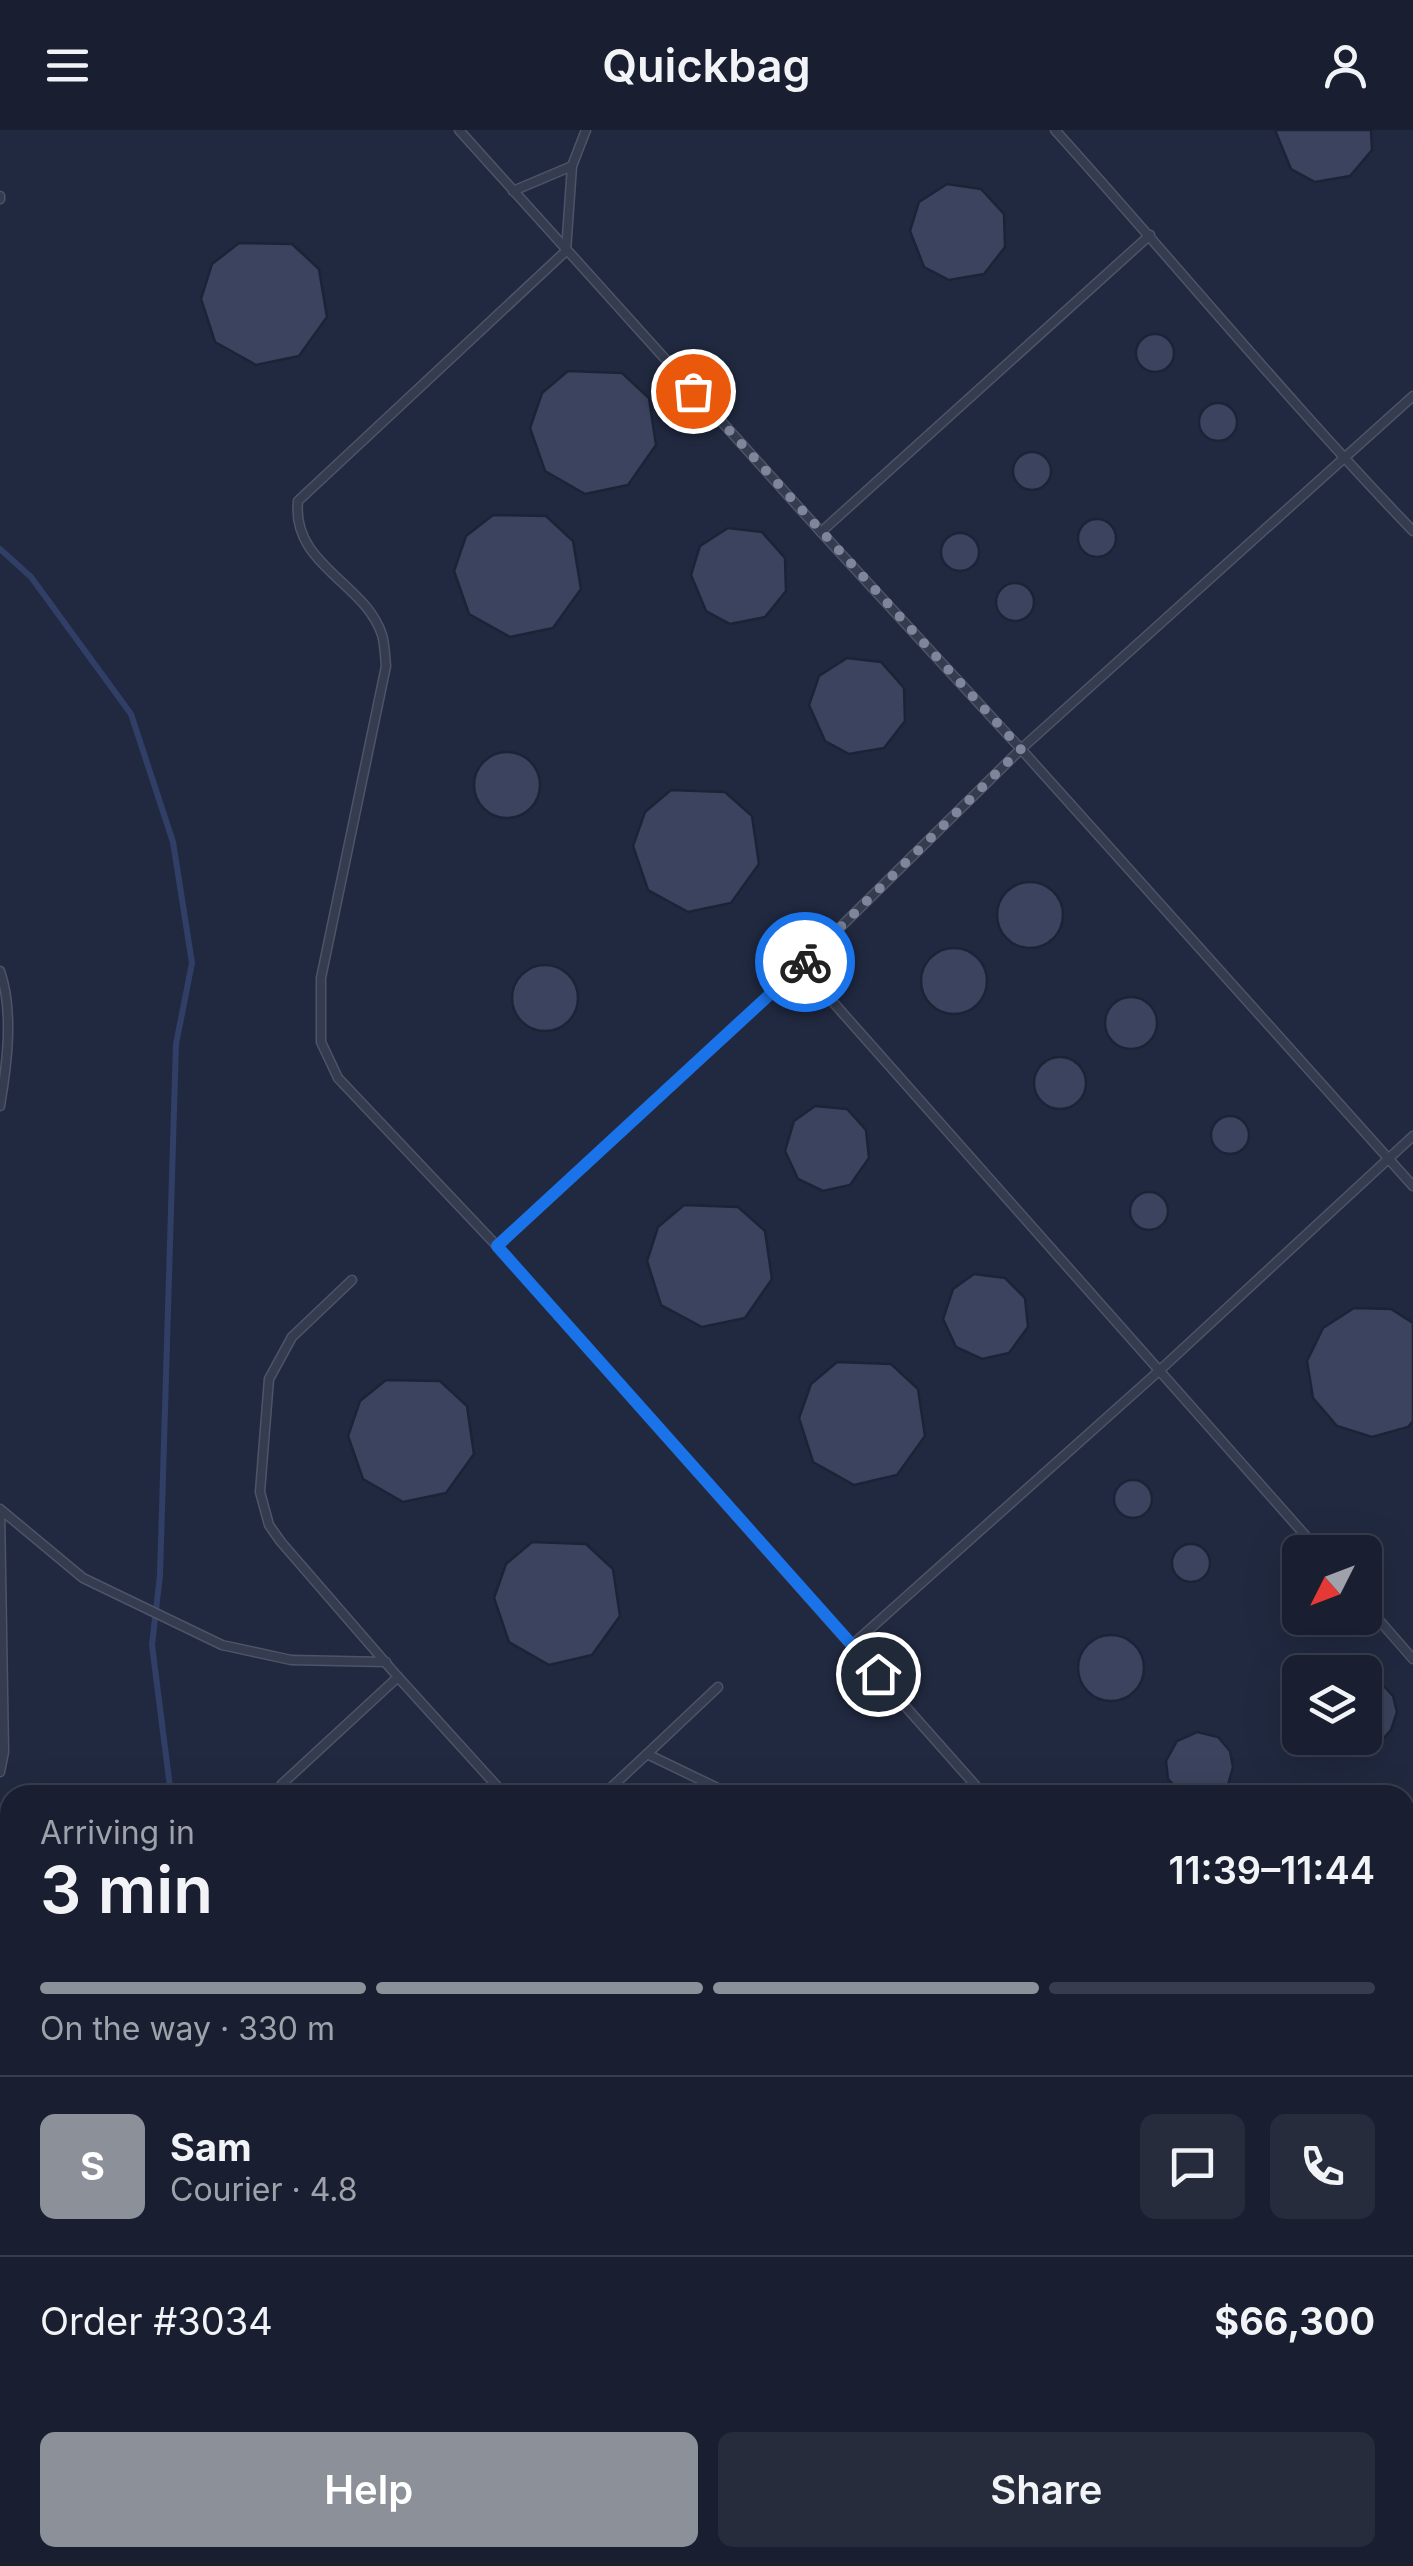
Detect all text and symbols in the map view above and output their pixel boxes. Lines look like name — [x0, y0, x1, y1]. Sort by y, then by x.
icon: menu — [40, 38, 95, 93]
text: Quickbag — [602, 38, 811, 93]
icon: person — [1318, 38, 1373, 93]
pin — [651, 349, 736, 434]
icon: bag — [666, 364, 721, 419]
courier — [755, 912, 855, 1012]
icon: bike — [778, 935, 833, 990]
north arrow — [1282, 1535, 1382, 1635]
map controls — [1282, 1535, 1382, 1755]
pin — [836, 1632, 921, 1717]
icon: home — [851, 1647, 906, 1702]
button: layers — [1282, 1655, 1382, 1755]
text: Arriving in — [40, 1813, 195, 1852]
text: 11:39–11:44 — [1168, 1847, 1375, 1893]
text: 3 min — [40, 1850, 213, 1929]
text: On the way · 330 m — [40, 2009, 335, 2048]
button: chat — [1140, 2114, 1245, 2219]
button: phone — [1270, 2114, 1375, 2219]
text: Sam — [170, 2124, 252, 2170]
text: S — [80, 2143, 105, 2189]
text: Courier · 4.8 — [170, 2170, 358, 2209]
text: Order #3034 — [40, 2298, 273, 2344]
text: $66,300 — [1214, 2298, 1375, 2344]
button: Help — [40, 2432, 698, 2547]
button: Share — [718, 2432, 1375, 2547]

